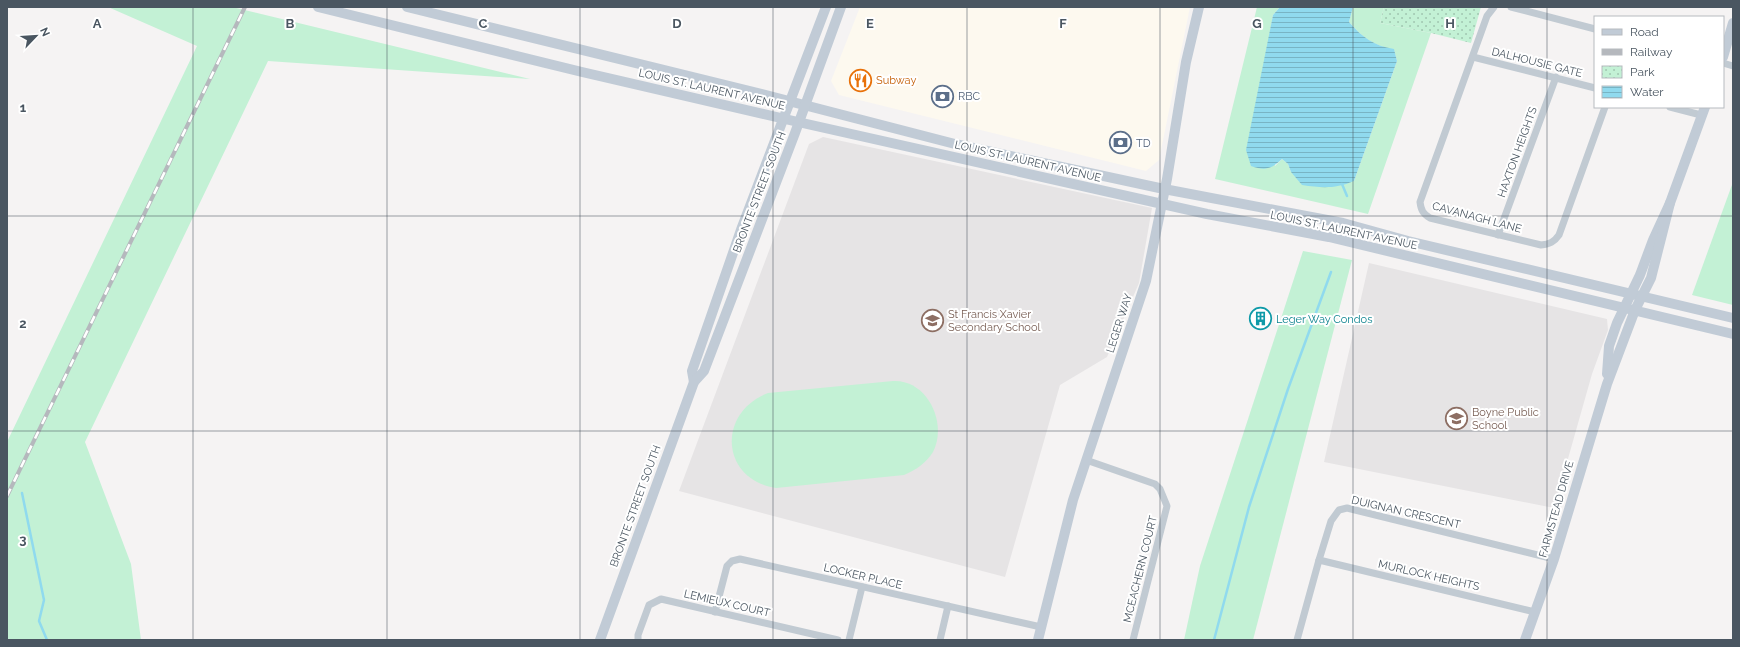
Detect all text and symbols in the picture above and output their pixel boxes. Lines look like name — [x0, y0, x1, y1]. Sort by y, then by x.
north arrow — [16, 16, 56, 56]
text: A — [93, 16, 102, 31]
text: B — [286, 16, 295, 31]
text: C — [479, 16, 488, 31]
text: D — [672, 16, 682, 31]
text: E — [866, 16, 874, 31]
text: F — [1059, 16, 1067, 31]
text: G — [1252, 16, 1262, 31]
text: H — [1445, 16, 1455, 31]
legend — [1594, 16, 1724, 108]
text: N — [37, 25, 52, 39]
text: Road — [1630, 25, 1659, 39]
street label: DALHOUSIE GATE — [1490, 45, 1584, 80]
text: Railway — [1630, 45, 1673, 59]
text: Park — [1630, 65, 1655, 79]
street label: LOUIS ST. LAURENT AVENUE — [637, 66, 787, 113]
restaurant icon: Subway — [848, 67, 874, 93]
place label: Subway — [876, 74, 916, 87]
bank icon: RBC — [929, 83, 955, 109]
text: Water — [1630, 85, 1664, 99]
place label: RBC — [958, 90, 981, 103]
text: 1 — [20, 100, 27, 115]
street label: HAXTON HEIGHTS — [1495, 105, 1540, 199]
street label: BRONTE STREET SOUTH — [730, 130, 789, 255]
bank icon: TD — [1107, 130, 1133, 156]
place label: TD — [1136, 137, 1151, 150]
street label: LOUIS ST. LAURENT AVENUE — [953, 138, 1103, 185]
street label: CAVANAGH LANE — [1431, 199, 1523, 236]
street label: LOUIS ST. LAURENT AVENUE — [1269, 209, 1419, 252]
street label: LEGER WAY — [1104, 292, 1135, 355]
building icon: Leger Way Condos — [1248, 306, 1274, 332]
school or university icon: St Francis Xavier Secondary School — [920, 307, 946, 333]
place label: St Francis Xavier Secondary School — [948, 308, 1040, 334]
place label: Leger Way Condos — [1276, 313, 1372, 326]
text: 2 — [19, 316, 27, 331]
school or university icon: Boyne Public School — [1444, 405, 1470, 431]
place label: Boyne Public School — [1472, 406, 1539, 432]
street label: BRONTE STREET SOUTH — [607, 443, 664, 569]
street label: FARMSTEAD DRIVE — [1536, 459, 1577, 559]
street label: DUIGNAN CRESCENT — [1350, 494, 1462, 531]
street label: MCEACHERN COURT — [1121, 514, 1160, 624]
text: 3 — [19, 532, 27, 547]
street label: MURLOCK HEIGHTS — [1377, 557, 1481, 594]
street label: LOCKER PLACE — [822, 561, 904, 592]
street label: LEMIEUX COURT — [683, 587, 771, 620]

